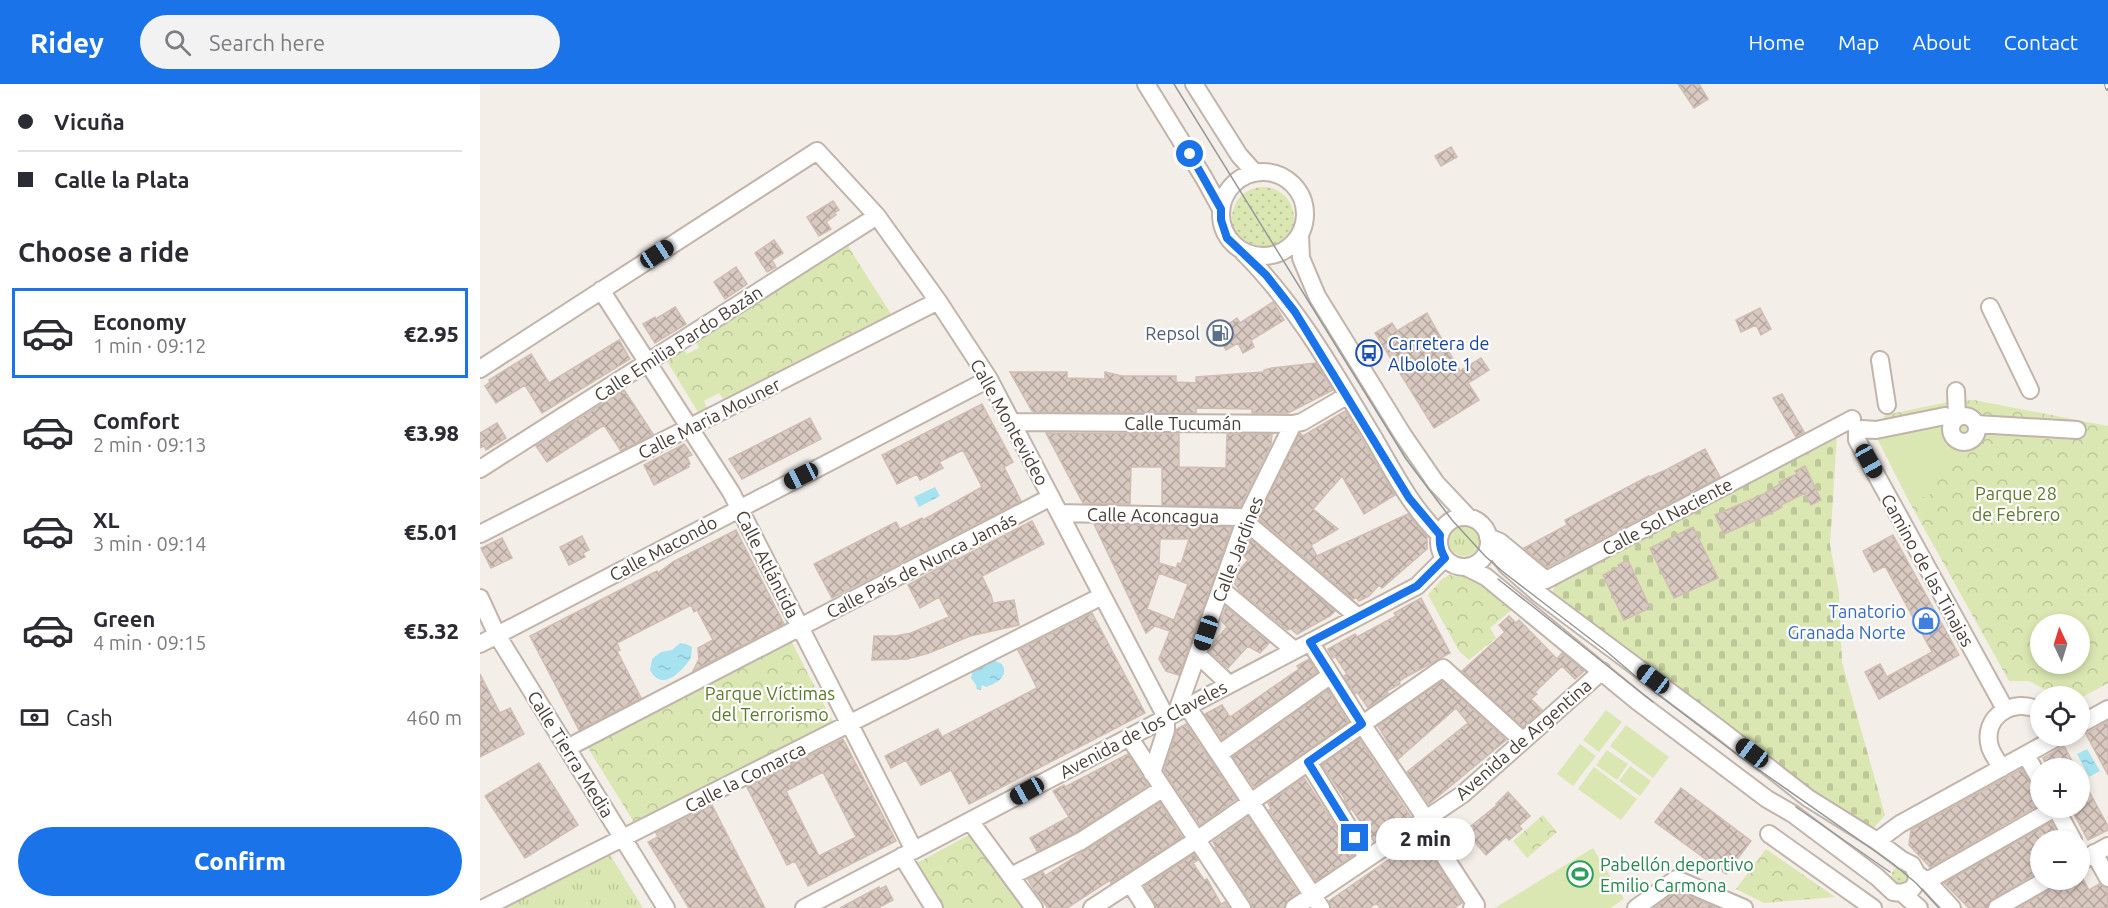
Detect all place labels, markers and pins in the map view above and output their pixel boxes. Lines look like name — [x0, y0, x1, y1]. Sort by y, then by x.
fuel station icon: Repsol — [1205, 318, 1235, 348]
place label: Repsol — [1145, 323, 1200, 343]
place label: Carretera de Albolote 1 — [1388, 333, 1489, 374]
bus stop icon: Carretera de Albolote 1 — [1354, 338, 1384, 368]
place label: Tanatorio Granada Norte — [1787, 601, 1906, 642]
shop icon: Tanatorio Granada Norte — [1911, 606, 1941, 636]
place label: Pabellón deportivo Emilio Carmona — [1600, 854, 1754, 895]
sports icon: Pabellón deportivo Emilio Carmona — [1565, 859, 1595, 889]

